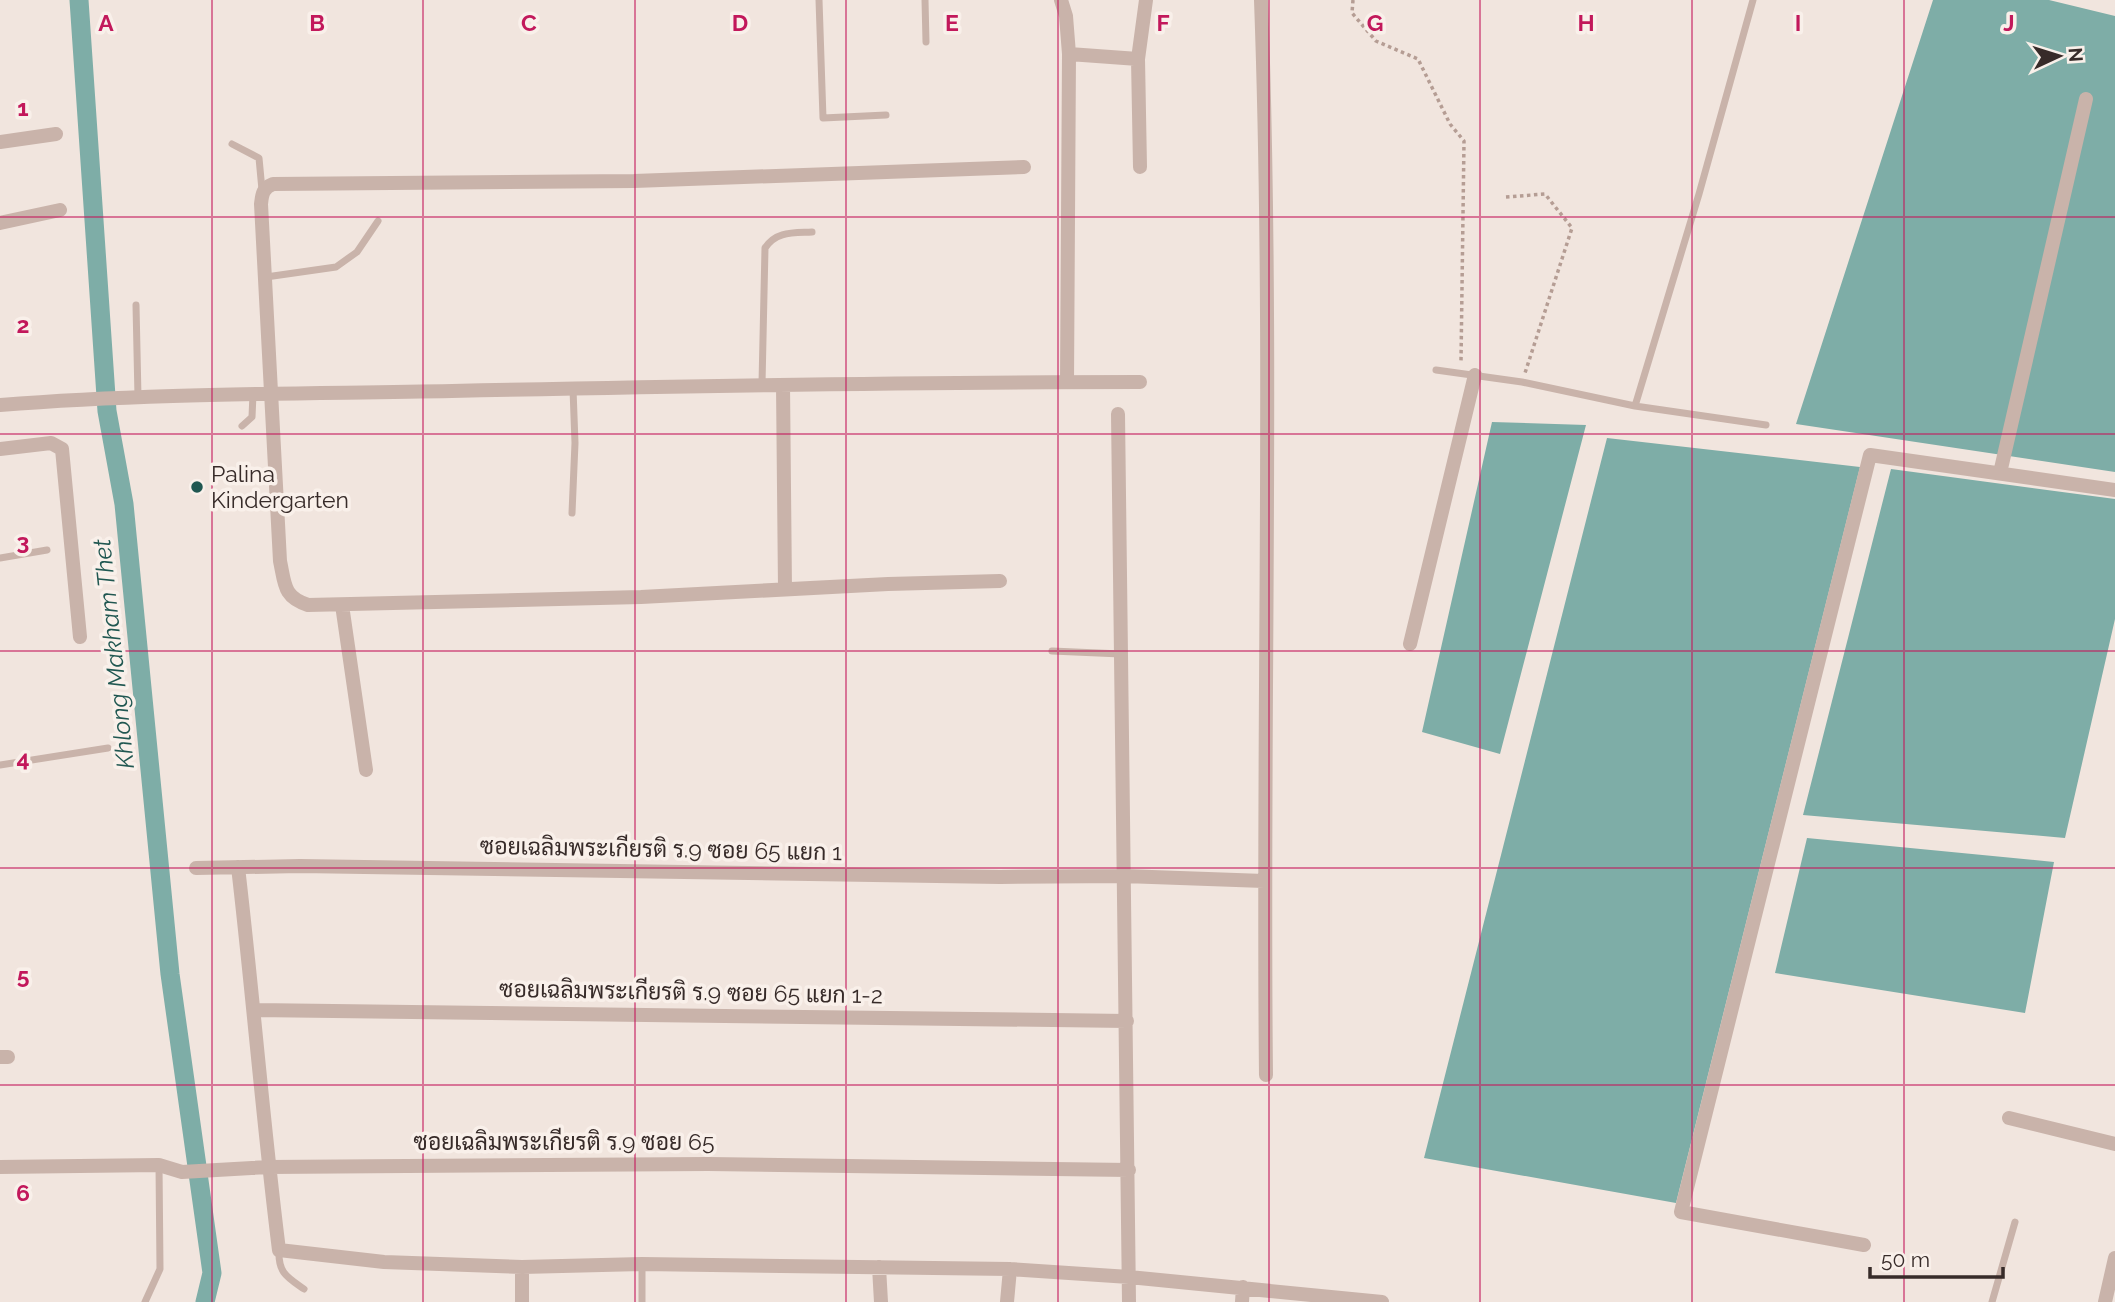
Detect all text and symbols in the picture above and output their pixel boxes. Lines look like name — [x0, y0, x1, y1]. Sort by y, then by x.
text: A — [98, 9, 114, 36]
text: B — [309, 9, 325, 36]
text: C — [521, 9, 537, 36]
text: D — [732, 9, 748, 36]
text: E — [945, 9, 959, 36]
text: F — [1156, 9, 1170, 36]
text: G — [1367, 9, 1383, 36]
text: H — [1577, 9, 1595, 36]
text: I — [1795, 9, 1801, 36]
text: J — [2003, 9, 2015, 36]
north arrow — [2024, 21, 2094, 91]
text: N — [2064, 47, 2087, 63]
text: 1 — [17, 94, 29, 121]
text: 2 — [17, 311, 29, 338]
place label: Palina Kindergarten — [211, 460, 349, 513]
marker: Palina Kindergarten — [189, 479, 205, 495]
text: 3 — [17, 528, 29, 555]
water label: Khlong Makham Thet — [87, 537, 140, 770]
text: 4 — [16, 745, 30, 772]
street label: ซอยเฉลิมพระเกียรติ ร.9 ซอย 65 แยก 1 — [480, 831, 842, 865]
text: 5 — [17, 962, 30, 989]
street label: ซอยเฉลิมพระเกียรติ ร.9 ซอย 65 แยก 1-2 — [499, 974, 883, 1008]
street label: ซอยเฉลิมพระเกียรติ ร.9 ซอย 65 — [414, 1127, 714, 1155]
text: 6 — [16, 1179, 30, 1206]
scale bar — [1870, 1236, 2003, 1280]
text: 50 m — [1881, 1247, 1930, 1272]

